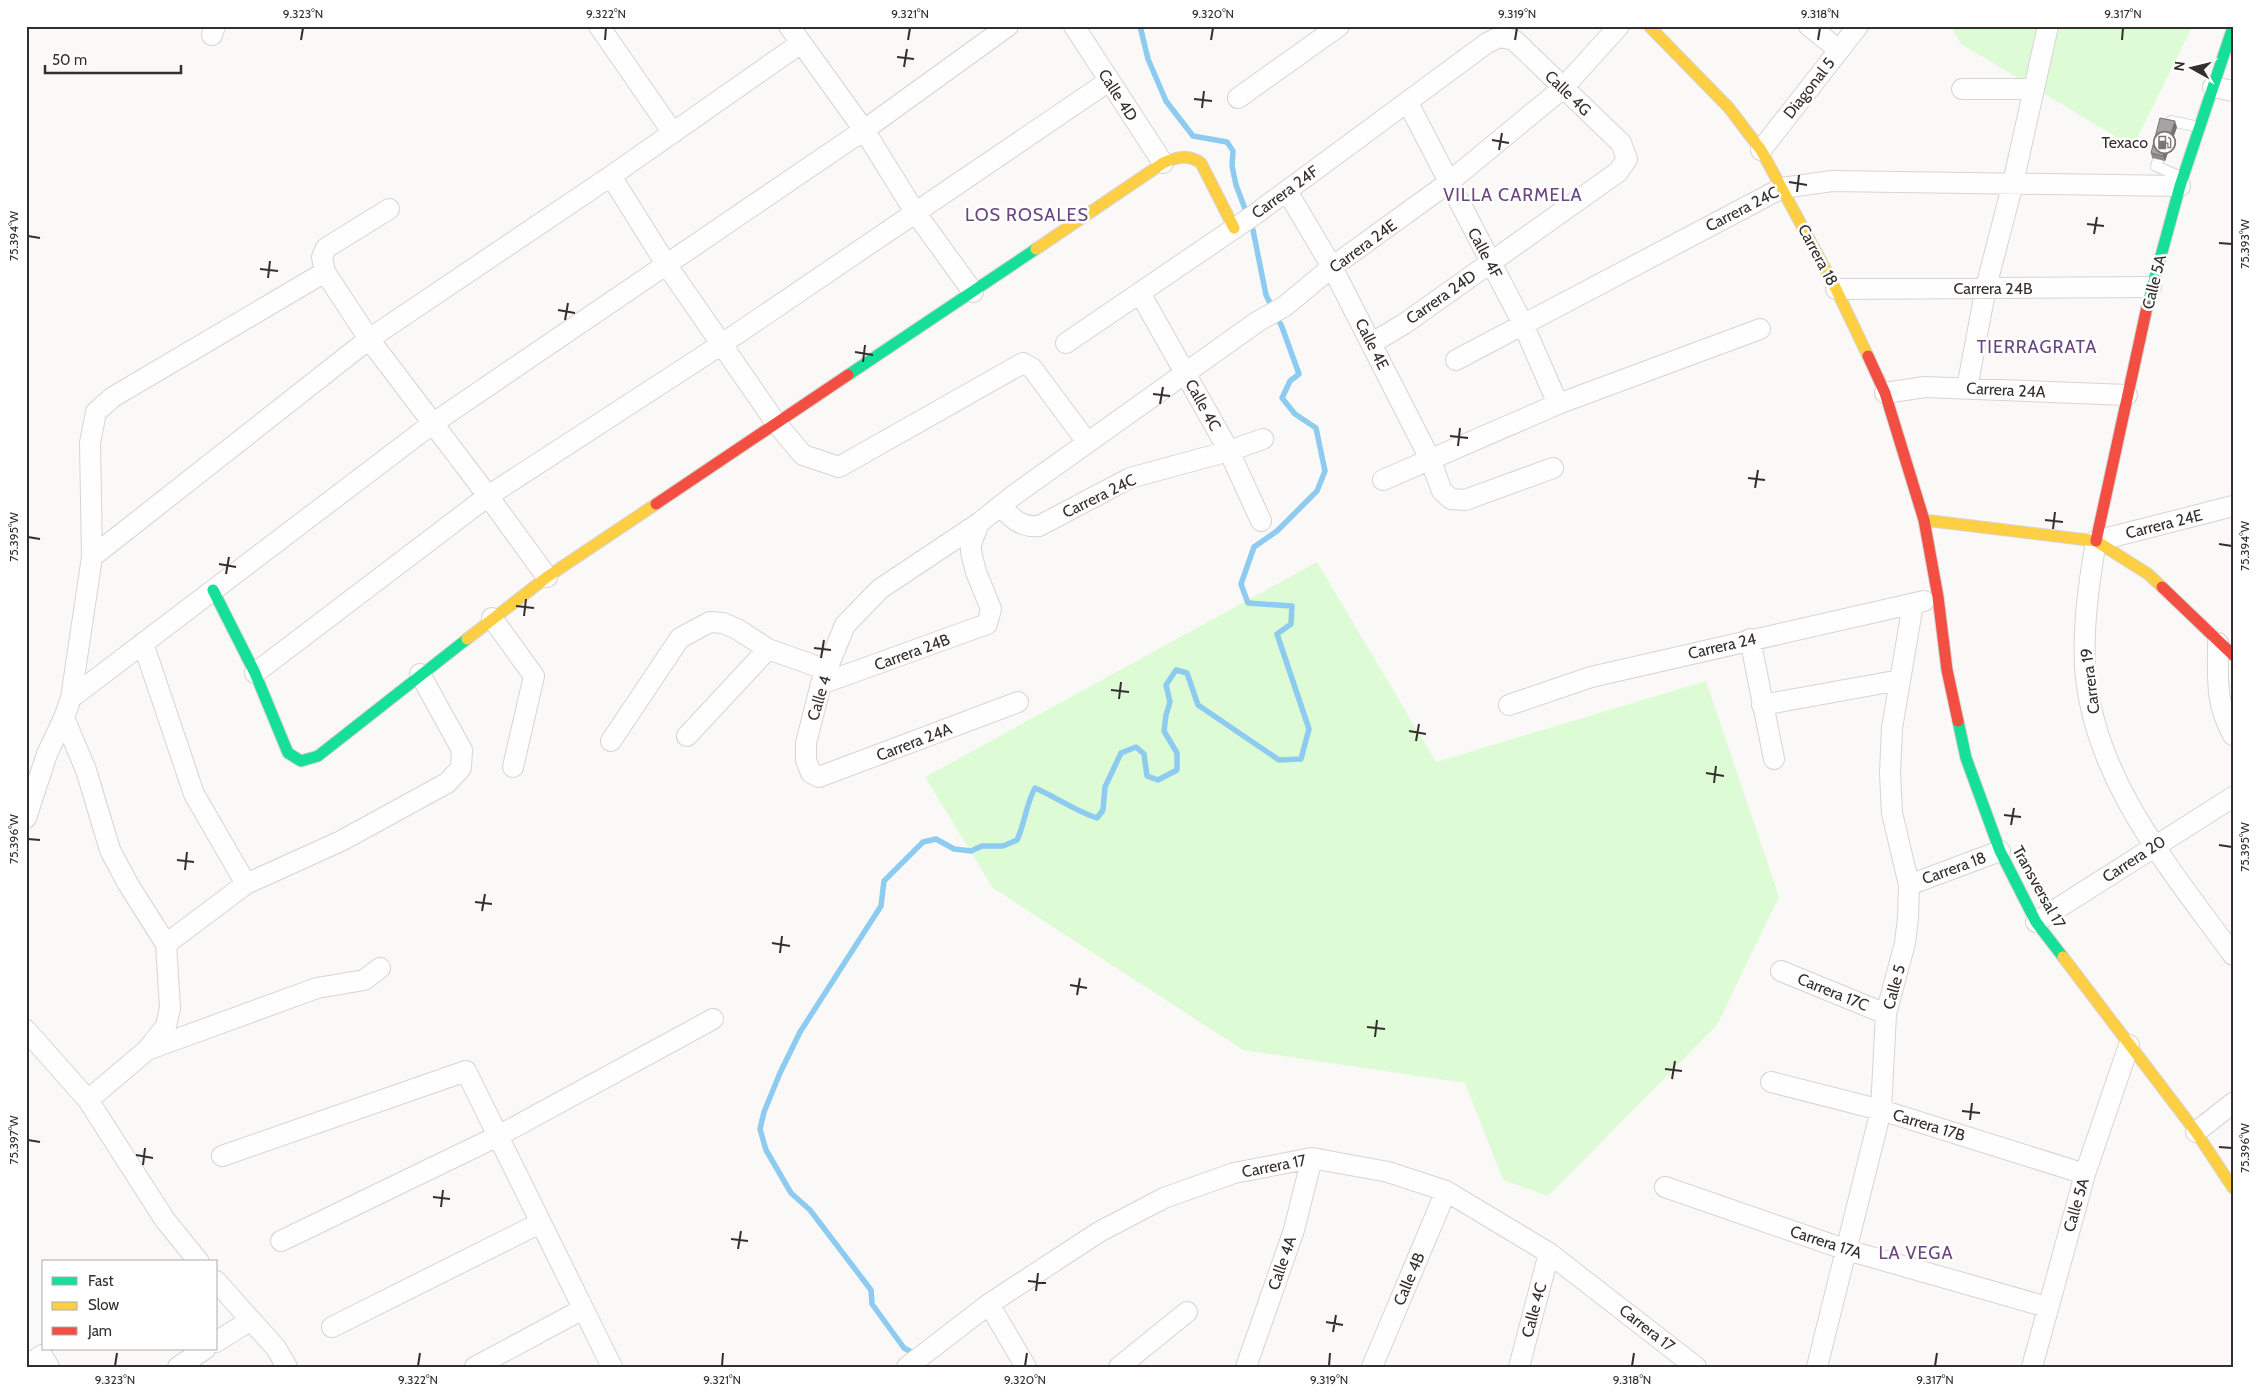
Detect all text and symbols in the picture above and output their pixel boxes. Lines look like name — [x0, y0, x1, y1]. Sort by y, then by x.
text: 9.323°N — [283, 6, 323, 21]
text: 9.322°N — [586, 6, 626, 21]
text: 9.321°N — [891, 6, 929, 21]
text: 9.320°N — [1192, 6, 1234, 21]
text: 9.319°N — [1498, 6, 1536, 21]
text: 9.318°N — [1801, 6, 1839, 21]
text: 9.317°N — [2104, 6, 2142, 21]
scale bar — [45, 42, 181, 74]
north arrow — [2166, 42, 2216, 92]
text: 50 m — [52, 51, 87, 69]
street label: Diagonal 5 — [1779, 54, 1839, 122]
text: N — [2170, 60, 2189, 72]
street label: Calle 4D — [1094, 66, 1142, 124]
street label: Calle 4G — [1541, 66, 1595, 120]
fuel station icon: Texaco — [2152, 130, 2176, 154]
place label: Texaco — [2101, 133, 2148, 152]
street label: Carrera 24F — [1248, 161, 1323, 223]
street label: Carrera 24C — [1702, 182, 1782, 235]
district label: VILLA CARMELA — [1443, 184, 1583, 206]
district label: LOS ROSALES — [965, 204, 1089, 226]
text: 75.394°W — [6, 210, 21, 261]
street label: Carrera 24E — [1326, 215, 1400, 277]
text: 75.393°W — [2237, 219, 2252, 269]
street label: Carrera 18 — [1794, 221, 1842, 289]
street label: Calle 4F — [1464, 225, 1506, 282]
street label: Calle 5A — [2138, 253, 2170, 311]
street label: Carrera 24D — [1402, 266, 1480, 328]
street label: Carrera 24B — [1953, 279, 2033, 298]
street label: Calle 4E — [1351, 315, 1393, 373]
district label: TIERRAGRATA — [1977, 336, 2097, 358]
street label: Calle 4C — [1181, 376, 1225, 434]
street label: Carrera 24A — [1966, 378, 2046, 402]
street label: Carrera 24C — [1059, 470, 1139, 522]
street label: Carrera 24E — [2124, 505, 2204, 543]
text: 75.395°W — [6, 512, 21, 562]
text: 75.394°W — [2237, 520, 2252, 571]
street label: Carrera 24B — [872, 629, 953, 674]
street label: Carrera 24 — [1686, 629, 1758, 663]
street label: Carrera 19 — [2077, 647, 2103, 715]
street label: Calle 4 — [803, 673, 835, 723]
street label: Carrera 24A — [874, 719, 955, 765]
text: 75.396°W — [6, 813, 21, 864]
text: 75.395°W — [2237, 822, 2252, 872]
street label: Carrera 20 — [2099, 832, 2169, 886]
street label: Transversal 17 — [2009, 842, 2069, 932]
street label: Carrera 18 — [1919, 848, 1989, 888]
street label: Calle 5 — [1879, 963, 1909, 1011]
street label: Carrera 17C — [1795, 969, 1871, 1015]
street label: Carrera 17B — [1891, 1105, 1968, 1145]
text: 75.397°W — [6, 1115, 21, 1165]
text: 75.396°W — [2237, 1122, 2252, 1173]
street label: Carrera 17 — [1240, 1150, 1308, 1182]
street label: Calle 5A — [2059, 1176, 2093, 1234]
street label: Carrera 17A — [1788, 1221, 1864, 1263]
street label: Calle 4A — [1264, 1233, 1300, 1293]
district label: LA VEGA — [1878, 1242, 1954, 1264]
street label: Calle 4B — [1389, 1249, 1429, 1308]
legend — [42, 1260, 218, 1350]
text: Fast — [88, 1272, 113, 1290]
street label: Calle 4C — [1518, 1280, 1550, 1339]
text: Slow — [88, 1296, 119, 1314]
street label: Carrera 17 — [1615, 1300, 1679, 1356]
text: Jam — [87, 1322, 112, 1340]
text: 9.323°N — [95, 1372, 135, 1387]
text: 9.322°N — [398, 1372, 438, 1387]
text: 9.321°N — [703, 1372, 741, 1387]
text: 9.320°N — [1004, 1372, 1046, 1387]
text: 9.319°N — [1310, 1372, 1348, 1387]
text: 9.318°N — [1613, 1372, 1651, 1387]
text: 9.317°N — [1916, 1372, 1954, 1387]

